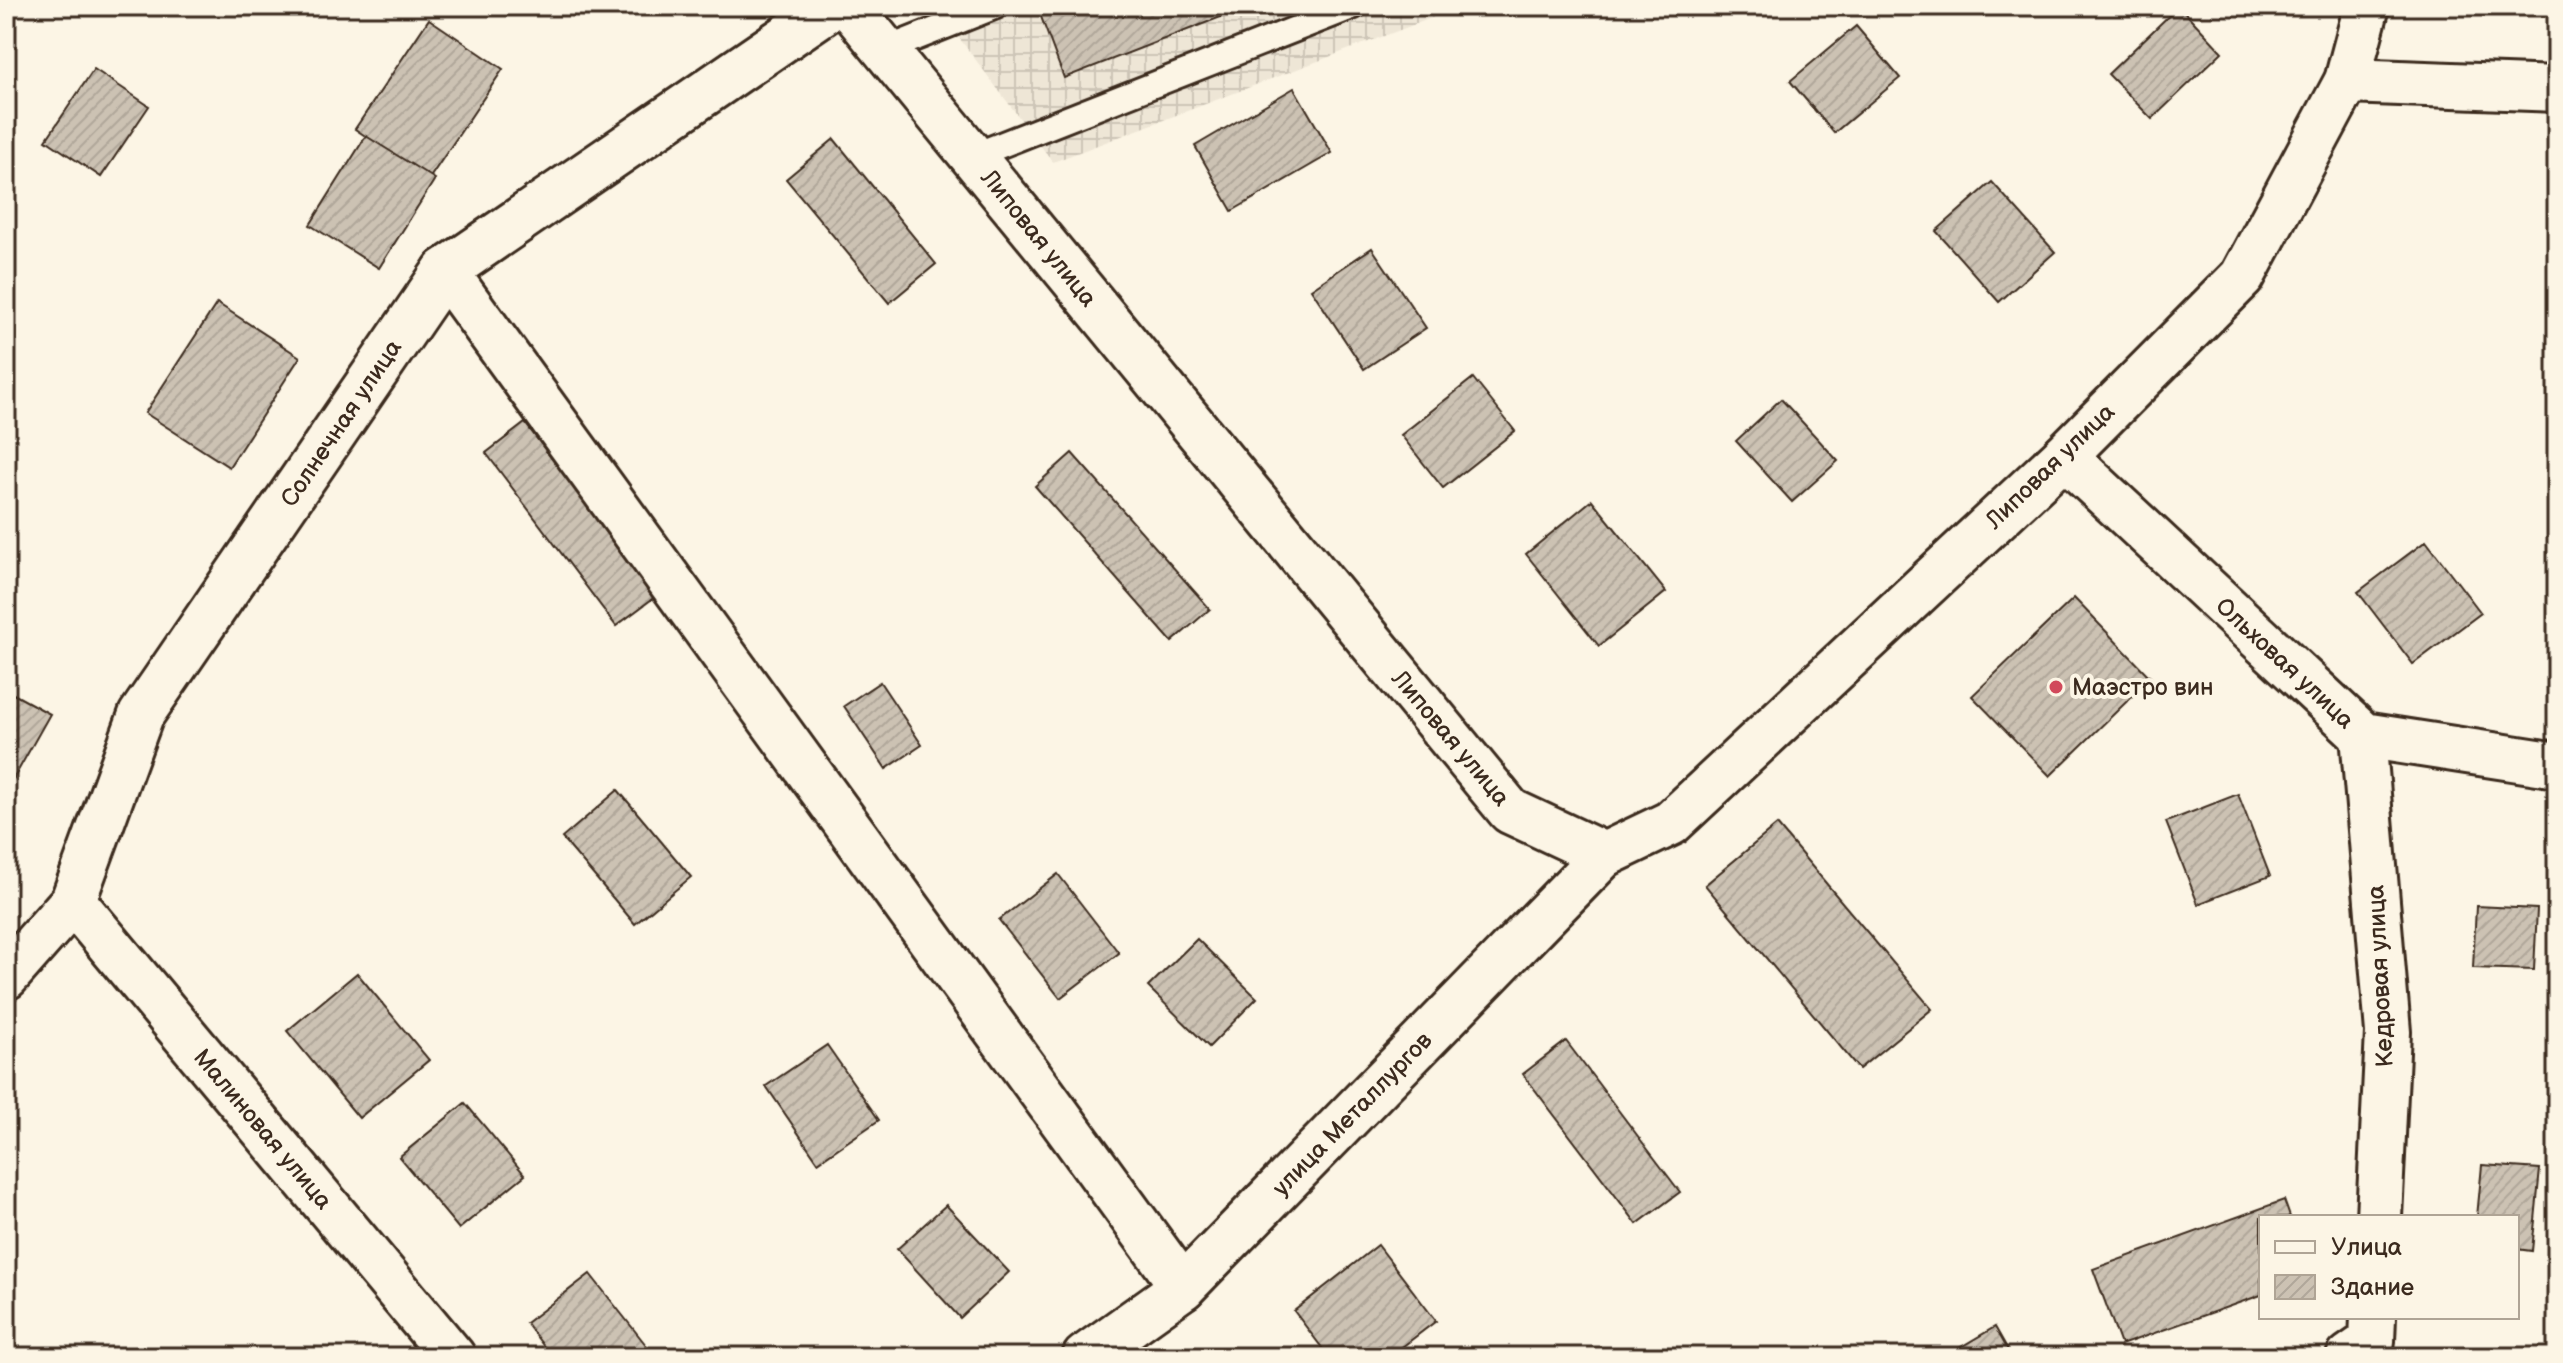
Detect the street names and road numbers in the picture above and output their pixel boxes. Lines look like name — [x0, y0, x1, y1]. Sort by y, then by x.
street label: Липовая улица — [974, 163, 1103, 313]
street label: Солнечная улица — [275, 334, 408, 512]
street label: Липовая улица — [1979, 398, 2121, 536]
street label: Ольховая улица — [2209, 592, 2360, 735]
street label: Липовая улица — [1385, 664, 1516, 812]
street label: Кедровая улица — [2361, 884, 2400, 1068]
street label: улица Металлургов — [1267, 1026, 1438, 1202]
street label: Малиновая улица — [187, 1043, 338, 1215]

